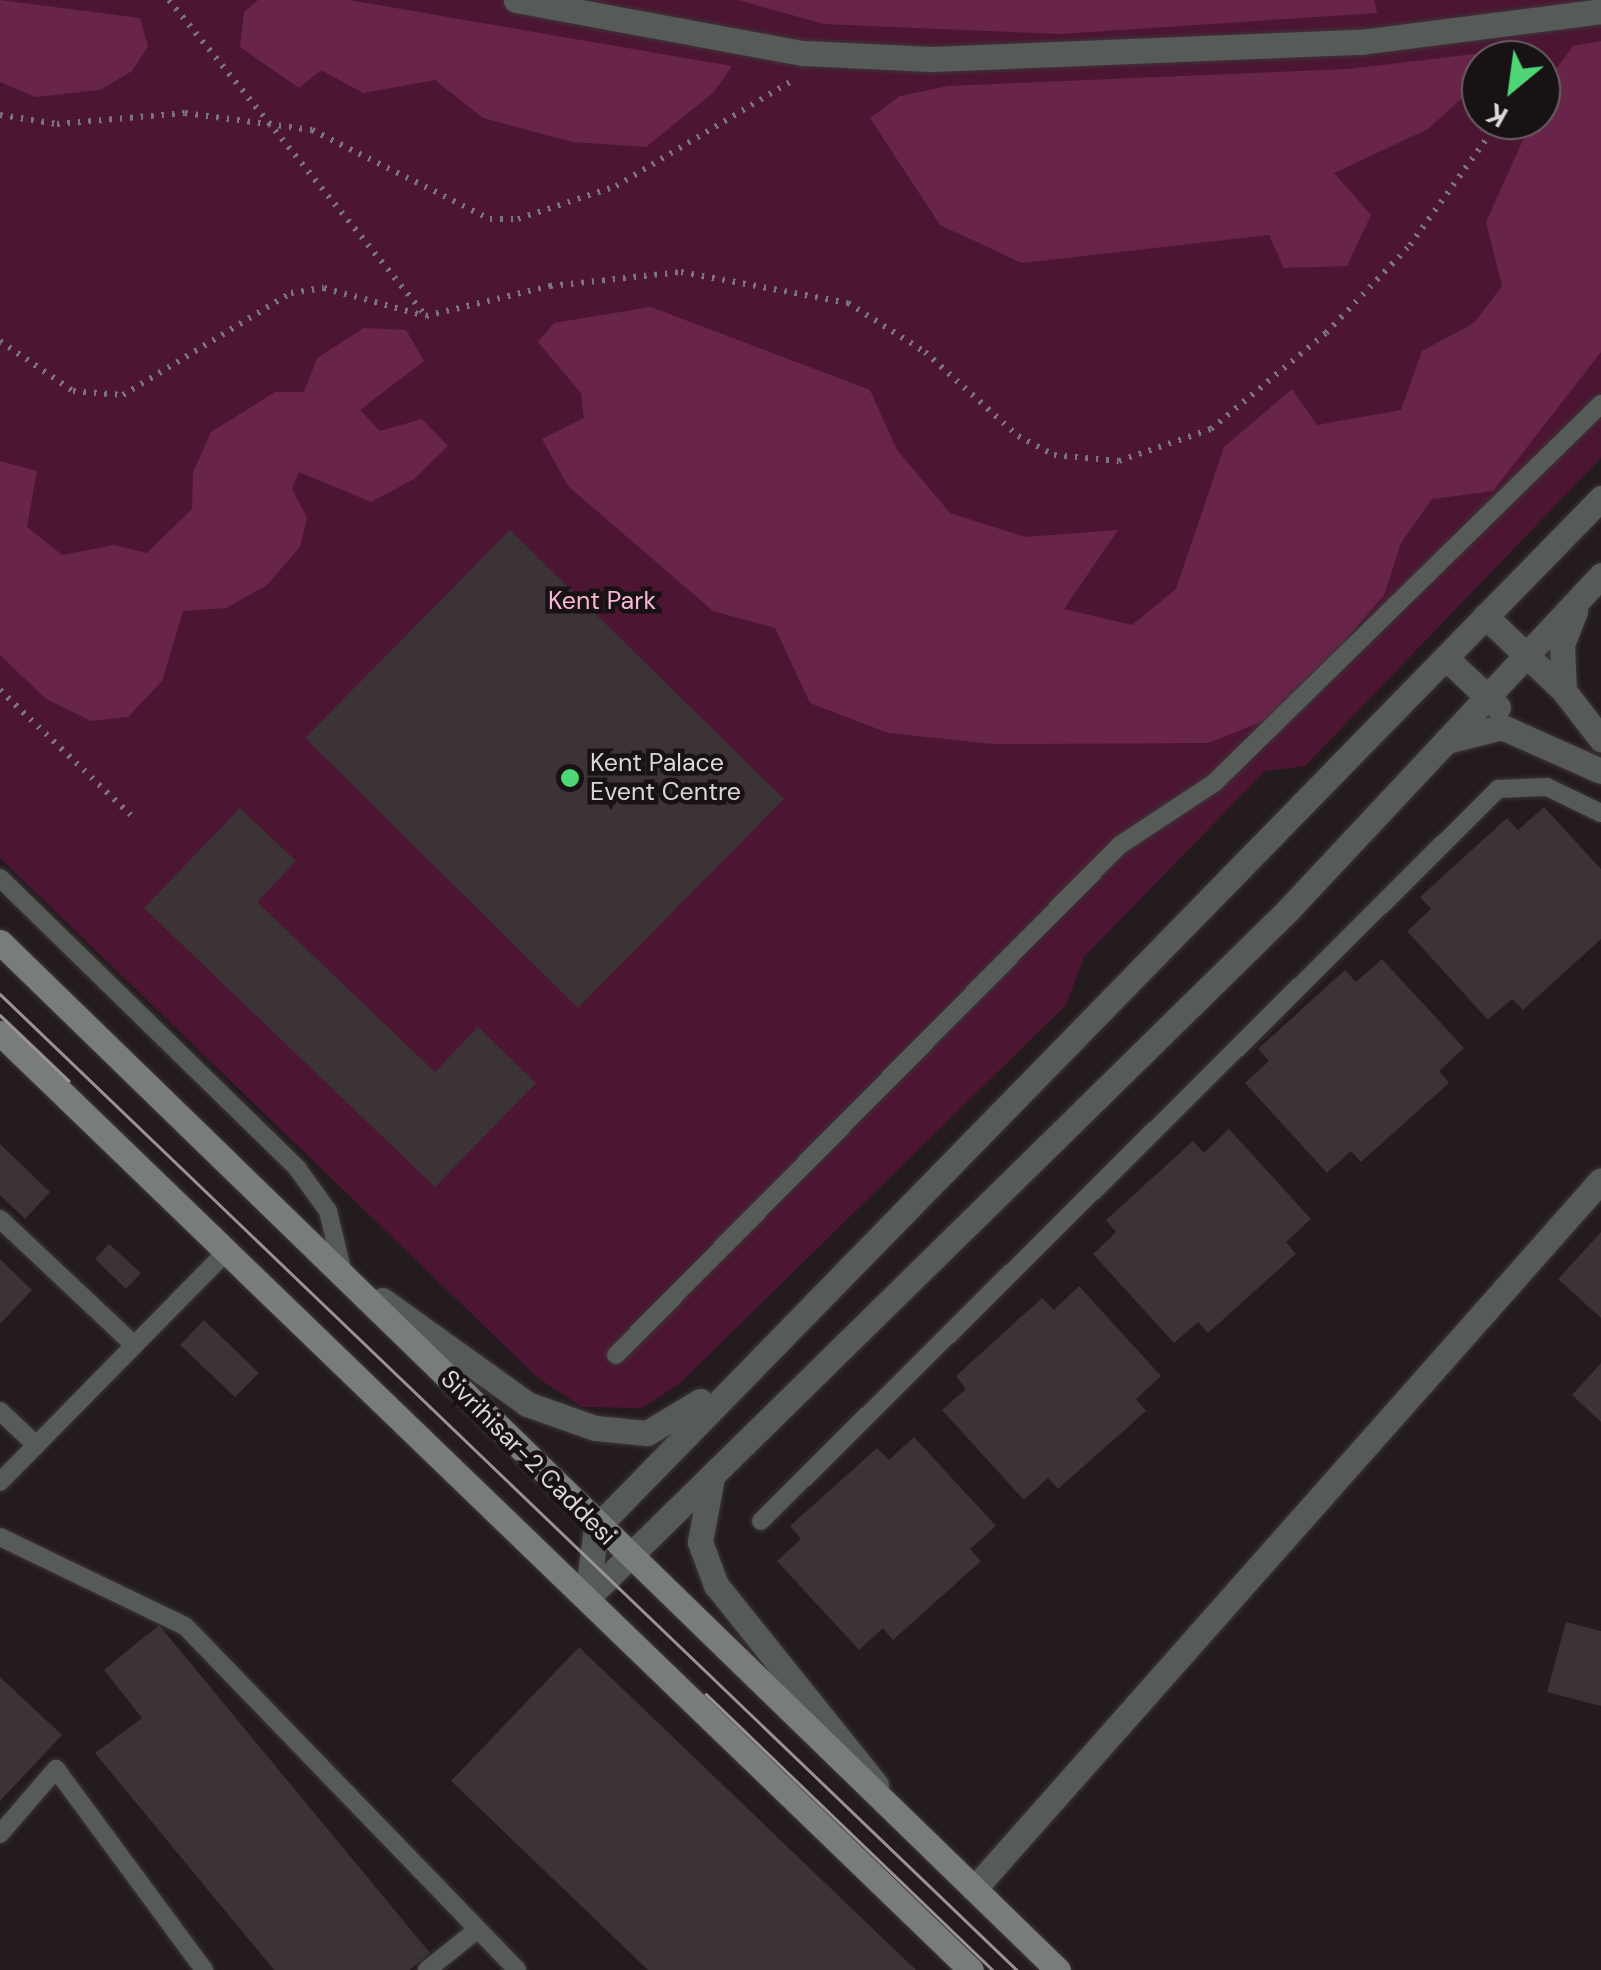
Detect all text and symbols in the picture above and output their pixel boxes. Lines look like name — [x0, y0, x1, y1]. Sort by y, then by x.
north arrow — [1461, 40, 1561, 140]
text: K — [1480, 94, 1514, 136]
park label: Kent Park — [548, 586, 656, 616]
place label: Kent Palace Event Centre — [590, 749, 741, 808]
marker: Kent Palace Event Centre — [559, 767, 581, 789]
street label: Sivrihisar-2 Caddesi — [434, 1364, 622, 1552]

